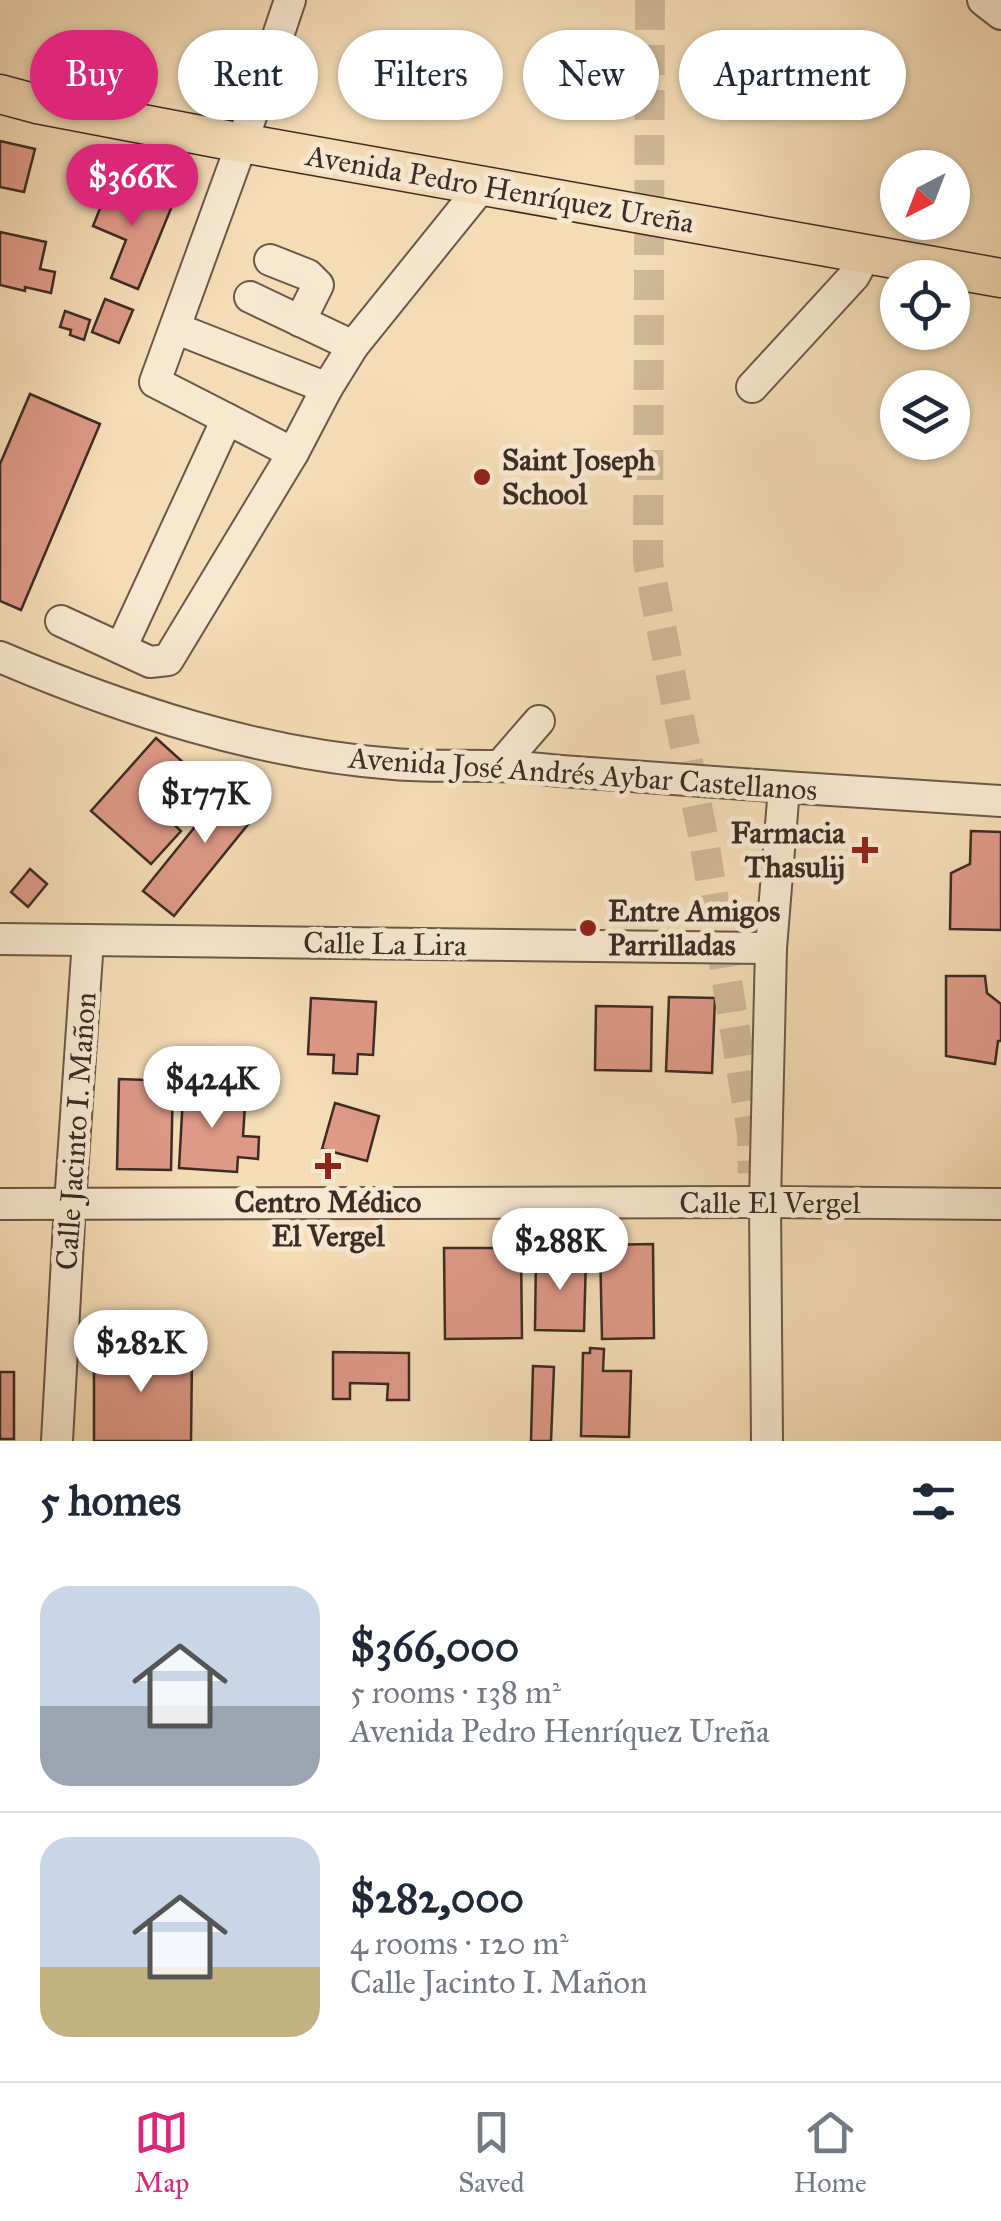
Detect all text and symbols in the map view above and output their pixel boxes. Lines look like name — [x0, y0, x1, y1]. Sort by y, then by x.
chip: Buy — [30, 30, 158, 120]
chip: Rent — [178, 30, 318, 120]
chip: Filters — [338, 30, 503, 120]
chip: New — [523, 30, 659, 120]
chip: Apartment — [679, 30, 906, 120]
street label: Avenida Pedro Henríquez Ureña — [301, 137, 697, 241]
pin: $366K — [62, 144, 202, 229]
north arrow — [880, 150, 970, 240]
map controls — [880, 150, 970, 460]
text: $366K — [88, 157, 176, 196]
button: locate — [880, 260, 970, 350]
button: layers — [880, 370, 970, 460]
place label: Saint Joseph School — [502, 442, 655, 512]
marker: Saint Joseph School — [471, 466, 493, 488]
street label: Avenida José Andrés Aybar Castellanos — [345, 740, 819, 808]
pin: $177K — [135, 761, 275, 846]
text: $177K — [161, 774, 249, 813]
place label: Farmacia Thasulij — [731, 815, 846, 885]
marker: Farmacia Thasulij — [854, 839, 876, 861]
place label: Entre Amigos Parrilladas — [608, 893, 780, 963]
marker: Entre Amigos Parrilladas — [577, 917, 599, 939]
street label: Calle La Lira — [303, 925, 468, 963]
street label: Calle Jacinto I. Mañon — [48, 991, 104, 1271]
pin: $424K — [142, 1046, 282, 1131]
text: $424K — [165, 1059, 259, 1098]
marker: Centro Médico El Vergel — [315, 1153, 341, 1179]
place label: Centro Médico El Vergel — [235, 1184, 421, 1254]
street label: Calle El Vergel — [679, 1185, 862, 1221]
pin: $288K — [490, 1208, 630, 1293]
text: $288K — [514, 1221, 606, 1260]
pin: $282K — [71, 1310, 211, 1395]
text: $282K — [96, 1323, 186, 1362]
icon: filters — [906, 1474, 961, 1529]
text: 5 homes — [40, 1475, 181, 1527]
text: $366,000 — [350, 1621, 519, 1673]
icon: home — [120, 1626, 240, 1746]
text: 5 rooms · 138 m² — [350, 1673, 561, 1712]
text: Avenida Pedro Henríquez Ureña — [350, 1712, 769, 1751]
text: $282,000 — [350, 1872, 524, 1924]
icon: home — [120, 1877, 240, 1997]
text: 4 rooms · 120 m² — [350, 1924, 569, 1963]
text: Calle Jacinto I. Mañon — [350, 1963, 647, 2002]
tab: Map — [134, 2105, 189, 2200]
tab: Saved — [458, 2105, 525, 2200]
tab: Home — [793, 2105, 867, 2200]

